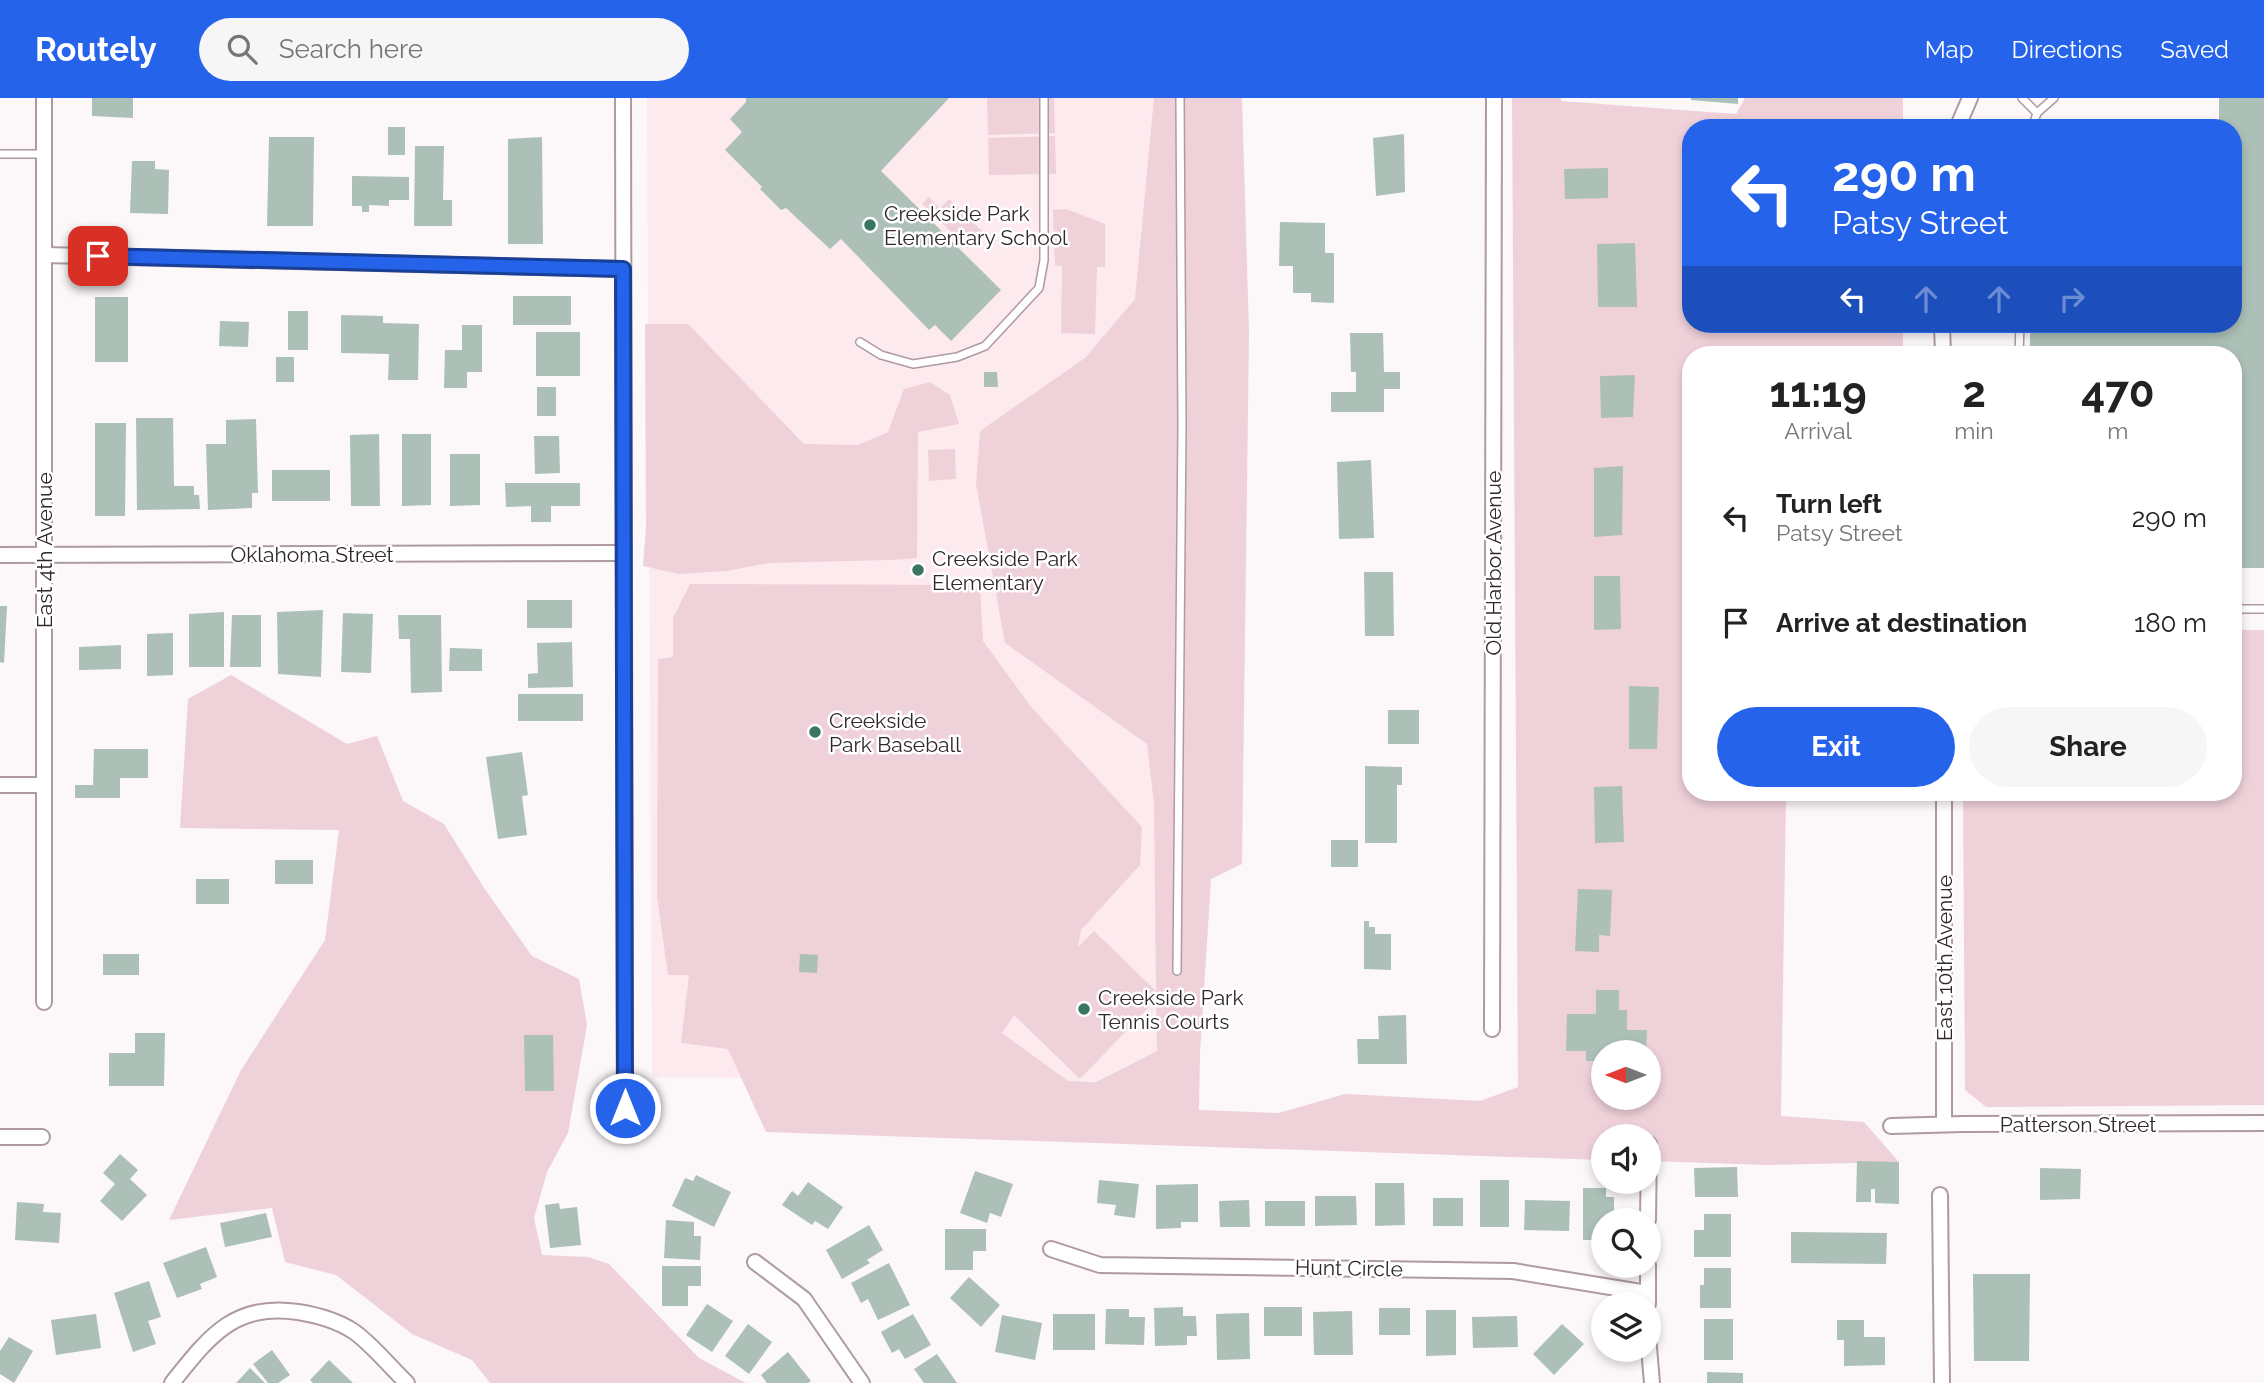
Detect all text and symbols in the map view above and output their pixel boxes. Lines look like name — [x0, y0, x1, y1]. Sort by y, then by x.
search box — [199, 18, 689, 81]
text: Routely — [35, 30, 157, 69]
icon: search — [223, 30, 261, 68]
text: Search here — [279, 34, 423, 64]
text: Map — [1925, 35, 1974, 64]
text: Directions — [2012, 35, 2122, 64]
text: Saved — [2160, 35, 2229, 64]
text: 290 m — [1832, 145, 1976, 202]
icon: left — [1717, 147, 1808, 238]
place label: Creekside Park Elementary School — [884, 201, 1068, 250]
text: Patsy Street — [1832, 204, 2008, 241]
marker: Creekside Park Elementary School — [862, 217, 878, 233]
pin — [68, 226, 128, 286]
icon: arrive — [79, 237, 117, 275]
icon: left — [1834, 280, 1872, 318]
icon: ahead — [1907, 280, 1945, 318]
icon: ahead — [1980, 280, 2018, 318]
icon: right — [2053, 280, 2091, 318]
text: 11:19 — [1769, 368, 1867, 417]
text: 2 — [1962, 368, 1986, 417]
text: 470 — [2081, 368, 2155, 417]
text: Arrival — [1784, 417, 1852, 444]
text: min — [1954, 417, 1994, 444]
text: m — [2107, 417, 2128, 444]
street label: Old Harbor Avenue — [1481, 471, 1506, 655]
street label: East 4th Avenue — [32, 472, 57, 628]
text: Turn left — [1776, 489, 1882, 519]
icon: left — [1717, 499, 1755, 537]
text: 290 m — [2132, 503, 2207, 533]
text: Patsy Street — [1776, 519, 1903, 546]
street label: Oklahoma Street — [230, 542, 394, 567]
place label: Creekside Park Elementary — [932, 546, 1078, 595]
marker: Creekside Park Elementary — [910, 562, 926, 578]
icon: arrive — [1717, 604, 1755, 642]
text: Arrive at destination — [1776, 608, 2027, 638]
text: 180 m — [2134, 608, 2207, 638]
button: Exit — [1717, 707, 1955, 787]
button: Share — [1969, 707, 2207, 787]
place label: Creekside Park Baseball — [829, 708, 961, 757]
marker: Creekside Park Baseball — [807, 724, 823, 740]
street label: East 10th Avenue — [1932, 875, 1957, 1041]
place label: Creekside Park Tennis Courts — [1098, 985, 1244, 1034]
marker: Creekside Park Tennis Courts — [1076, 1001, 1092, 1017]
north arrow — [1591, 1040, 1661, 1110]
map controls — [1591, 1040, 1661, 1362]
position arrow — [588, 1071, 662, 1145]
street label: Patterson Street — [2000, 1112, 2156, 1137]
button: sound — [1591, 1124, 1661, 1194]
button: search — [1591, 1208, 1661, 1278]
street label: Hunt Circle — [1295, 1255, 1403, 1281]
button: layers — [1591, 1292, 1661, 1362]

